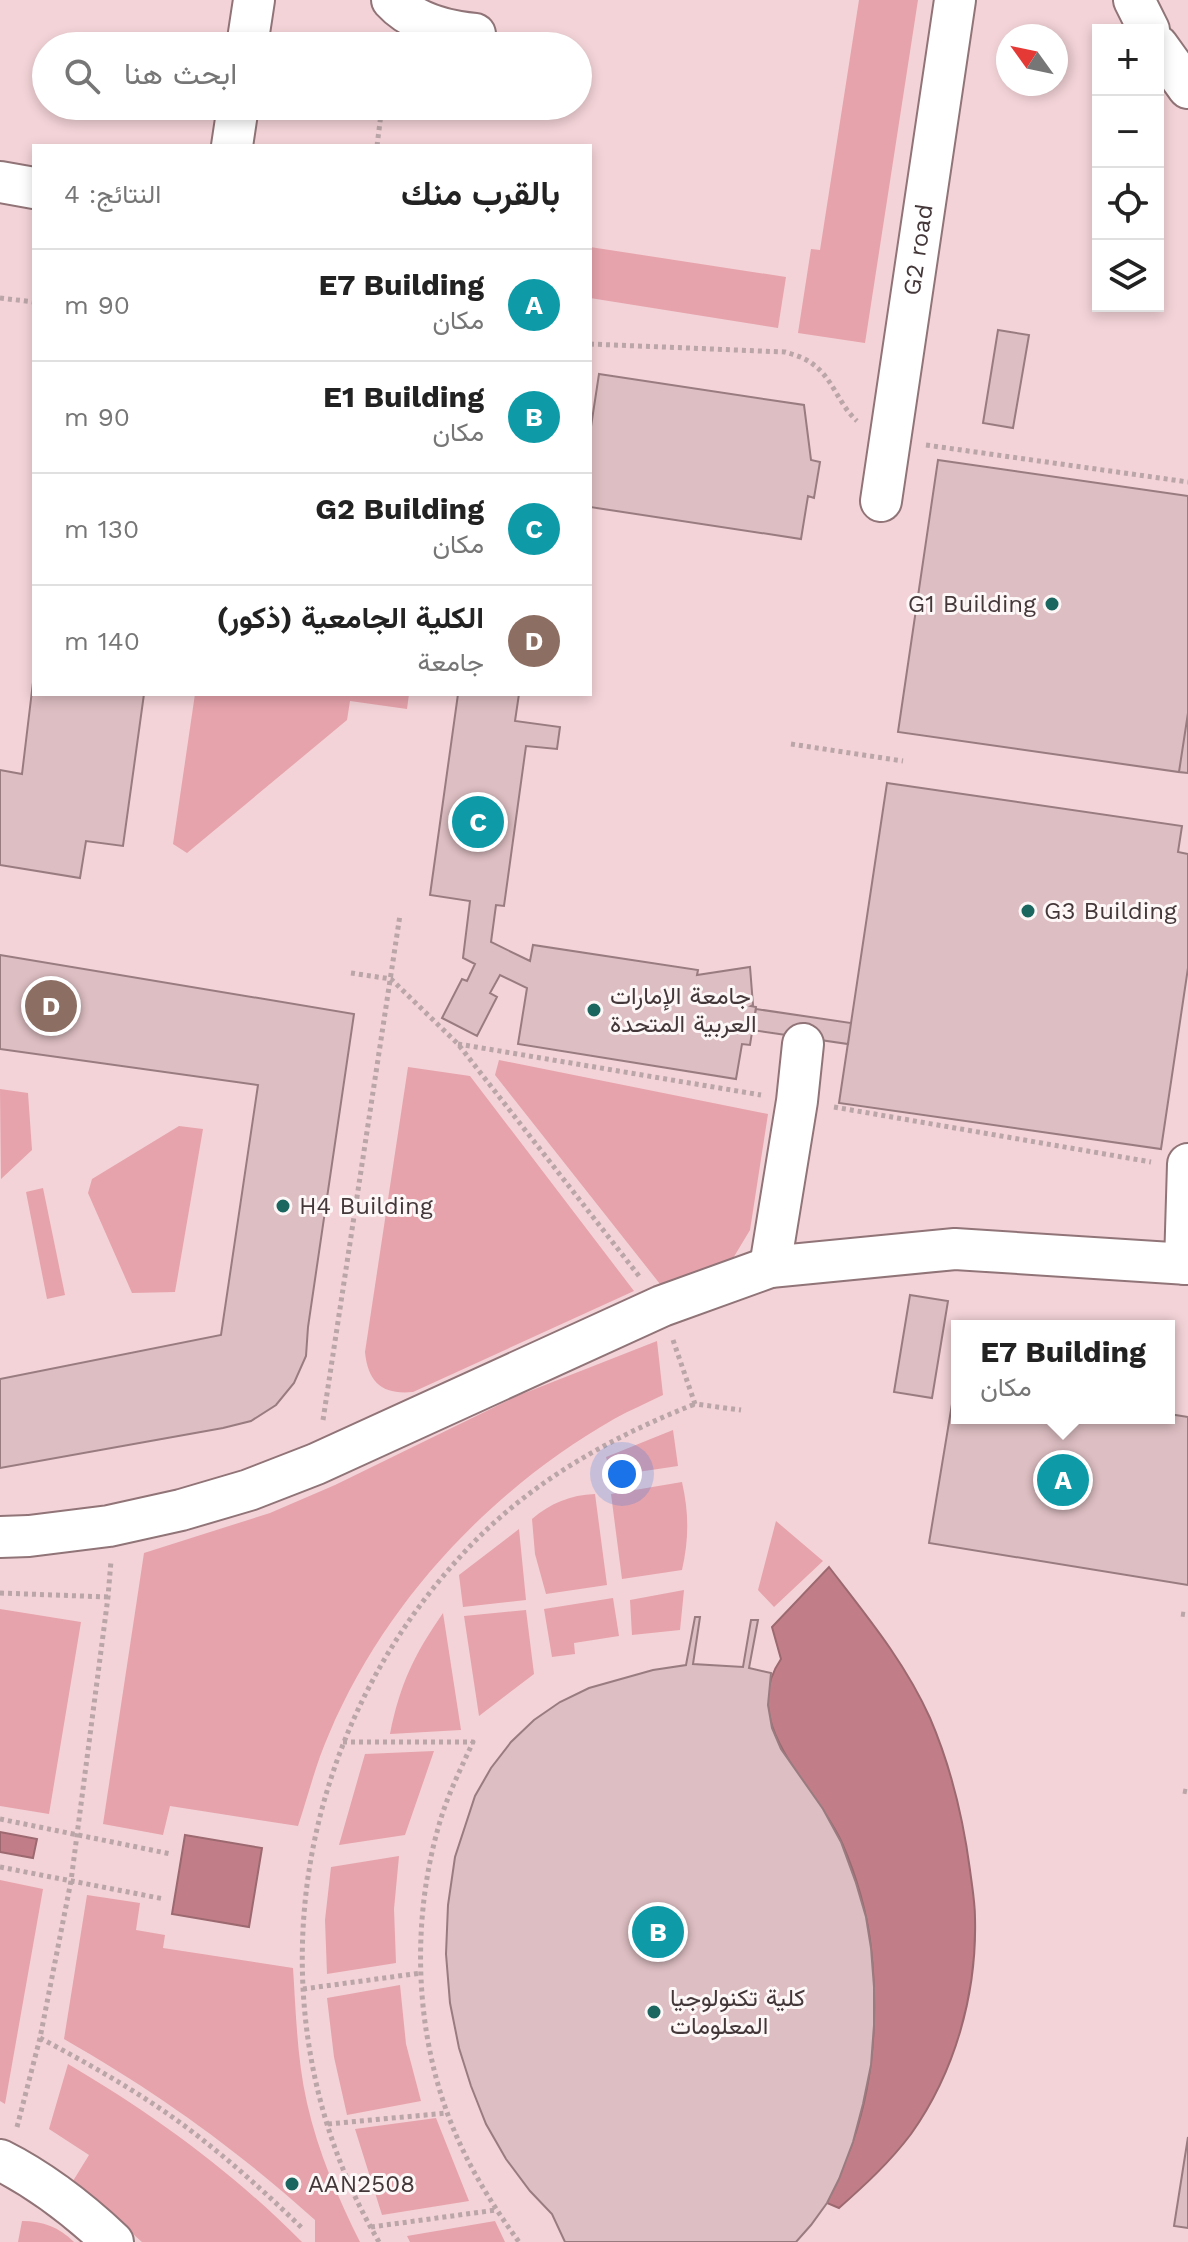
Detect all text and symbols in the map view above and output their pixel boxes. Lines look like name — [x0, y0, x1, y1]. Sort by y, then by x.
north arrow — [996, 24, 1068, 96]
map controls — [1092, 24, 1164, 312]
button: + — [1092, 24, 1164, 96]
search box — [32, 32, 592, 120]
icon: search — [60, 54, 104, 98]
text: ابحث هنا — [124, 56, 237, 91]
button: − — [1092, 96, 1164, 168]
button: locate — [1092, 168, 1164, 240]
text: بالقرب منك — [401, 173, 560, 213]
text: النتائج: 4 — [64, 179, 161, 209]
street label: G2 road — [898, 202, 939, 297]
button: layers — [1092, 240, 1164, 312]
text: E7 Building — [318, 267, 484, 302]
text: 90 m — [64, 290, 130, 320]
text: A — [525, 290, 543, 320]
text: مكان — [432, 305, 484, 335]
text: E1 Building — [323, 379, 484, 414]
text: 90 m — [64, 402, 130, 432]
text: B — [525, 402, 543, 432]
text: مكان — [432, 417, 484, 447]
text: G2 Building — [315, 491, 484, 526]
text: 130 m — [64, 514, 139, 544]
text: C — [525, 514, 543, 544]
text: مكان — [432, 529, 484, 559]
place label: G1 Building — [908, 590, 1036, 618]
marker: G1 Building — [1043, 595, 1061, 613]
text: الكلية الجامعية (ذكور) — [216, 600, 484, 635]
text: 140 m — [64, 626, 140, 656]
text: D — [525, 626, 543, 656]
text: جامعة — [418, 647, 484, 677]
pin: C — [452, 792, 504, 852]
place label: G3 Building — [1044, 897, 1177, 925]
marker: G3 Building — [1019, 902, 1037, 920]
pin: D — [25, 976, 77, 1036]
place label: جامعة الإمارات العربية المتحدة — [610, 982, 756, 1039]
marker: جامعة الإمارات العربية المتحدة — [585, 1001, 603, 1019]
place label: H4 Building — [299, 1192, 433, 1220]
marker: H4 Building — [274, 1197, 292, 1215]
popup — [951, 1320, 1175, 1424]
text: E7 Building — [980, 1334, 1146, 1369]
text: مكان — [980, 1372, 1032, 1402]
pin: A — [1037, 1450, 1089, 1510]
your location — [602, 1454, 642, 1494]
pin: B — [632, 1902, 684, 1962]
place label: كلية تكنولوجيا المعلومات — [670, 1984, 805, 2041]
marker: كلية تكنولوجيا المعلومات — [645, 2003, 663, 2021]
place label: AAN2508 — [308, 2170, 415, 2198]
marker: AAN2508 — [283, 2175, 301, 2193]

